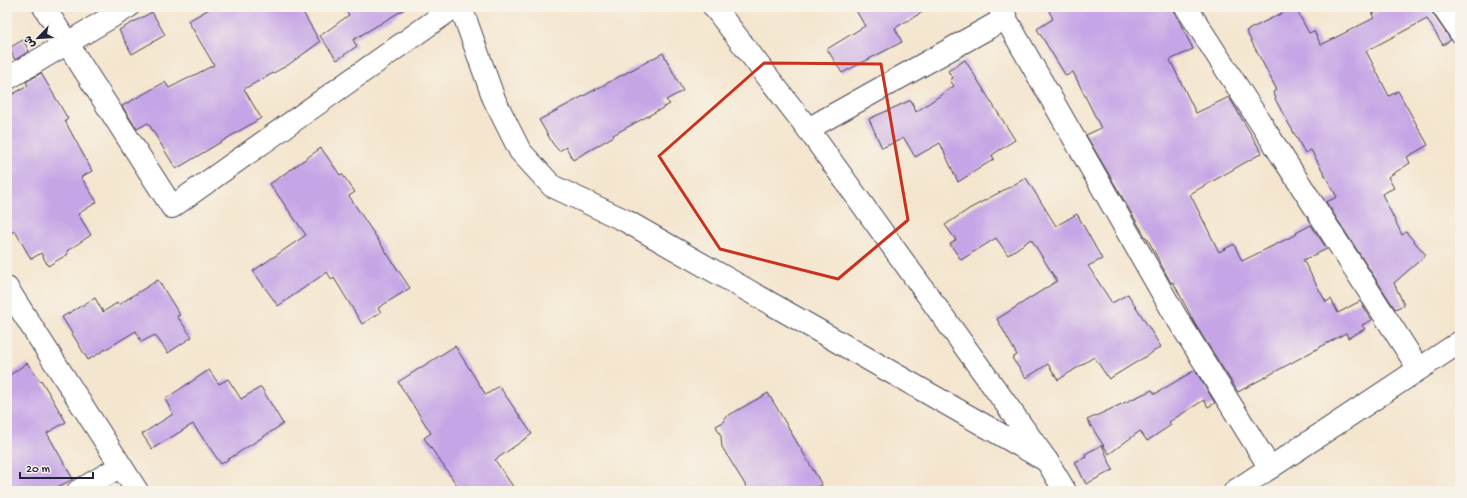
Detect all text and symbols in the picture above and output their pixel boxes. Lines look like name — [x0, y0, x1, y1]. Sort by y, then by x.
north arrow — [18, 18, 58, 58]
text: ش — [23, 33, 39, 49]
scale bar — [20, 454, 93, 480]
text: 20 m — [26, 463, 51, 477]

